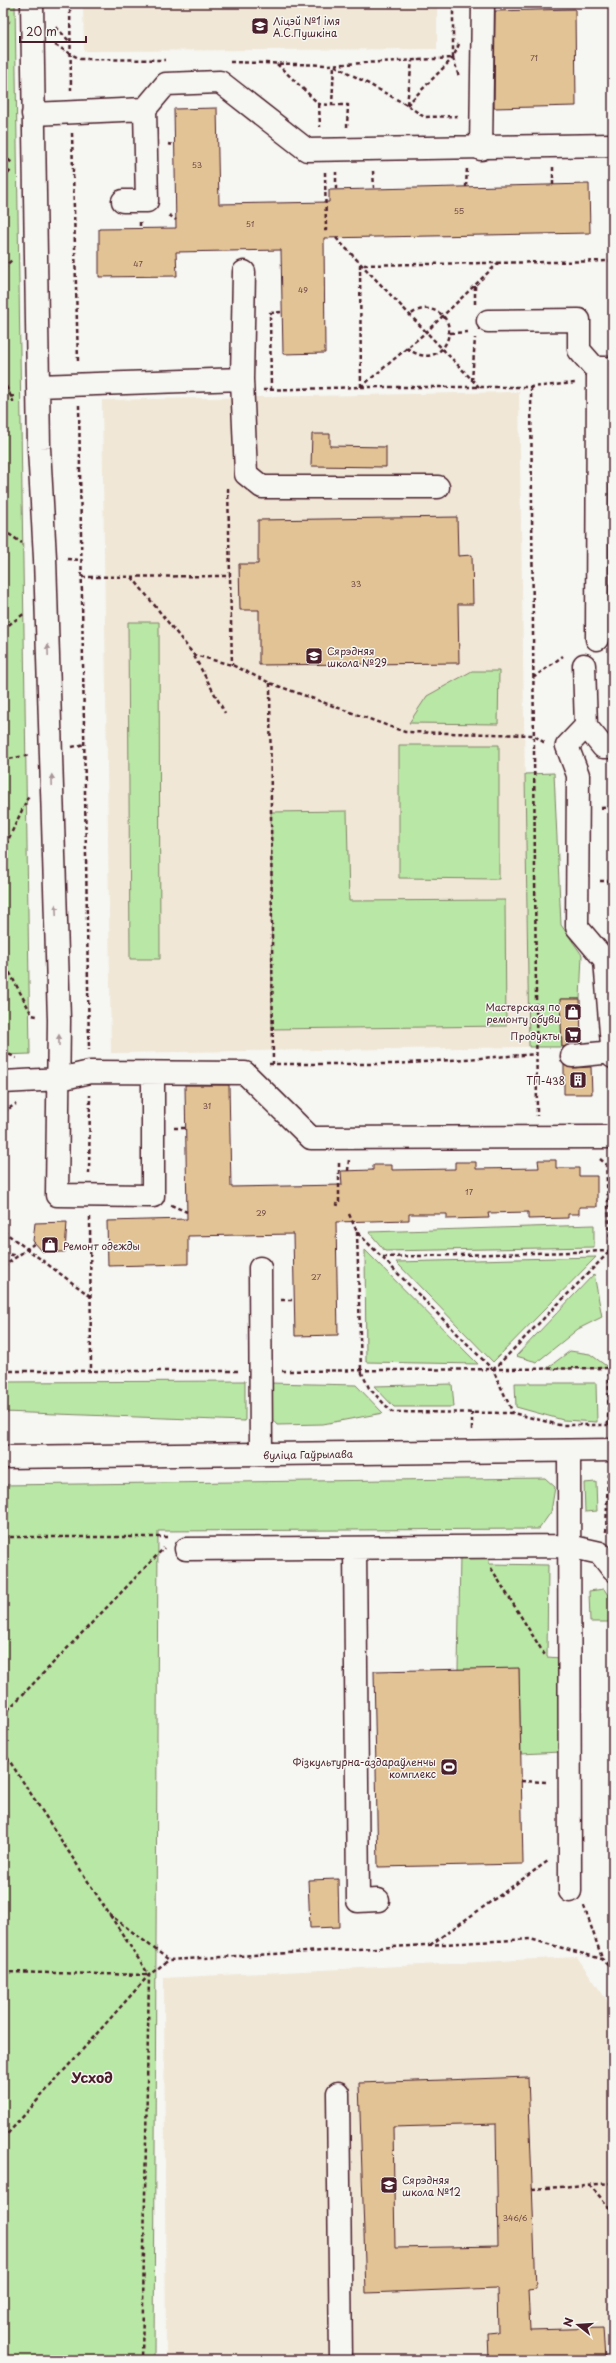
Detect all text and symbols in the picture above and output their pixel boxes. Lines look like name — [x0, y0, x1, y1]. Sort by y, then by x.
place label: Ліцэй №1 імя А.С.Пушкіна — [273, 13, 340, 41]
school or university icon: Ліцэй №1 імя А.С.Пушкіна — [250, 16, 270, 36]
scale bar — [20, 18, 86, 44]
text: 20 m — [26, 22, 57, 40]
house number: 71 — [530, 52, 538, 64]
house number: 53 — [192, 159, 202, 171]
house number: 55 — [454, 205, 464, 217]
house number: 51 — [246, 218, 255, 230]
house number: 47 — [133, 258, 143, 270]
house number: 49 — [298, 284, 308, 296]
house number: 33 — [351, 578, 361, 590]
place label: Сярэдняя школа №29 — [327, 643, 387, 670]
one-way arrow — [44, 644, 51, 656]
school or university icon: Сярэдняя школа №29 — [304, 646, 324, 666]
one-way arrow — [48, 774, 55, 786]
one-way arrow — [52, 904, 59, 916]
place label: Мастерская по ремонту обуви — [486, 999, 560, 1026]
shop icon: Мастерская по ремонту обуви — [563, 1002, 583, 1022]
supermarket icon: Продукты — [563, 1025, 583, 1045]
place label: Продукты — [511, 1028, 560, 1043]
one-way arrow — [56, 1033, 62, 1046]
building icon: ТП-438 — [568, 1070, 588, 1090]
place label: ТП-438 — [526, 1073, 565, 1088]
house number: 31 — [203, 1100, 211, 1112]
house number: 17 — [465, 1186, 474, 1198]
house number: 29 — [256, 1207, 266, 1219]
shop icon: Ремонт одежды — [40, 1235, 60, 1255]
place label: Ремонт одежды — [63, 1238, 140, 1253]
house number: 27 — [311, 1271, 321, 1283]
street label: вуліца Гаўрылава — [263, 1446, 354, 1463]
place label: Фізкультурна-аздараўленчы комплекс — [293, 1754, 436, 1781]
sports icon: Фізкультурна-аздараўленчы комплекс — [439, 1757, 459, 1777]
district label: Усход — [70, 2067, 113, 2088]
place label: Сярэдняя школа №12 — [402, 2172, 461, 2199]
school or university icon: Сярэдняя школа №12 — [379, 2175, 399, 2195]
house number: 346/6 — [503, 2212, 528, 2224]
north arrow — [558, 2305, 598, 2345]
text: N — [559, 2315, 577, 2329]

